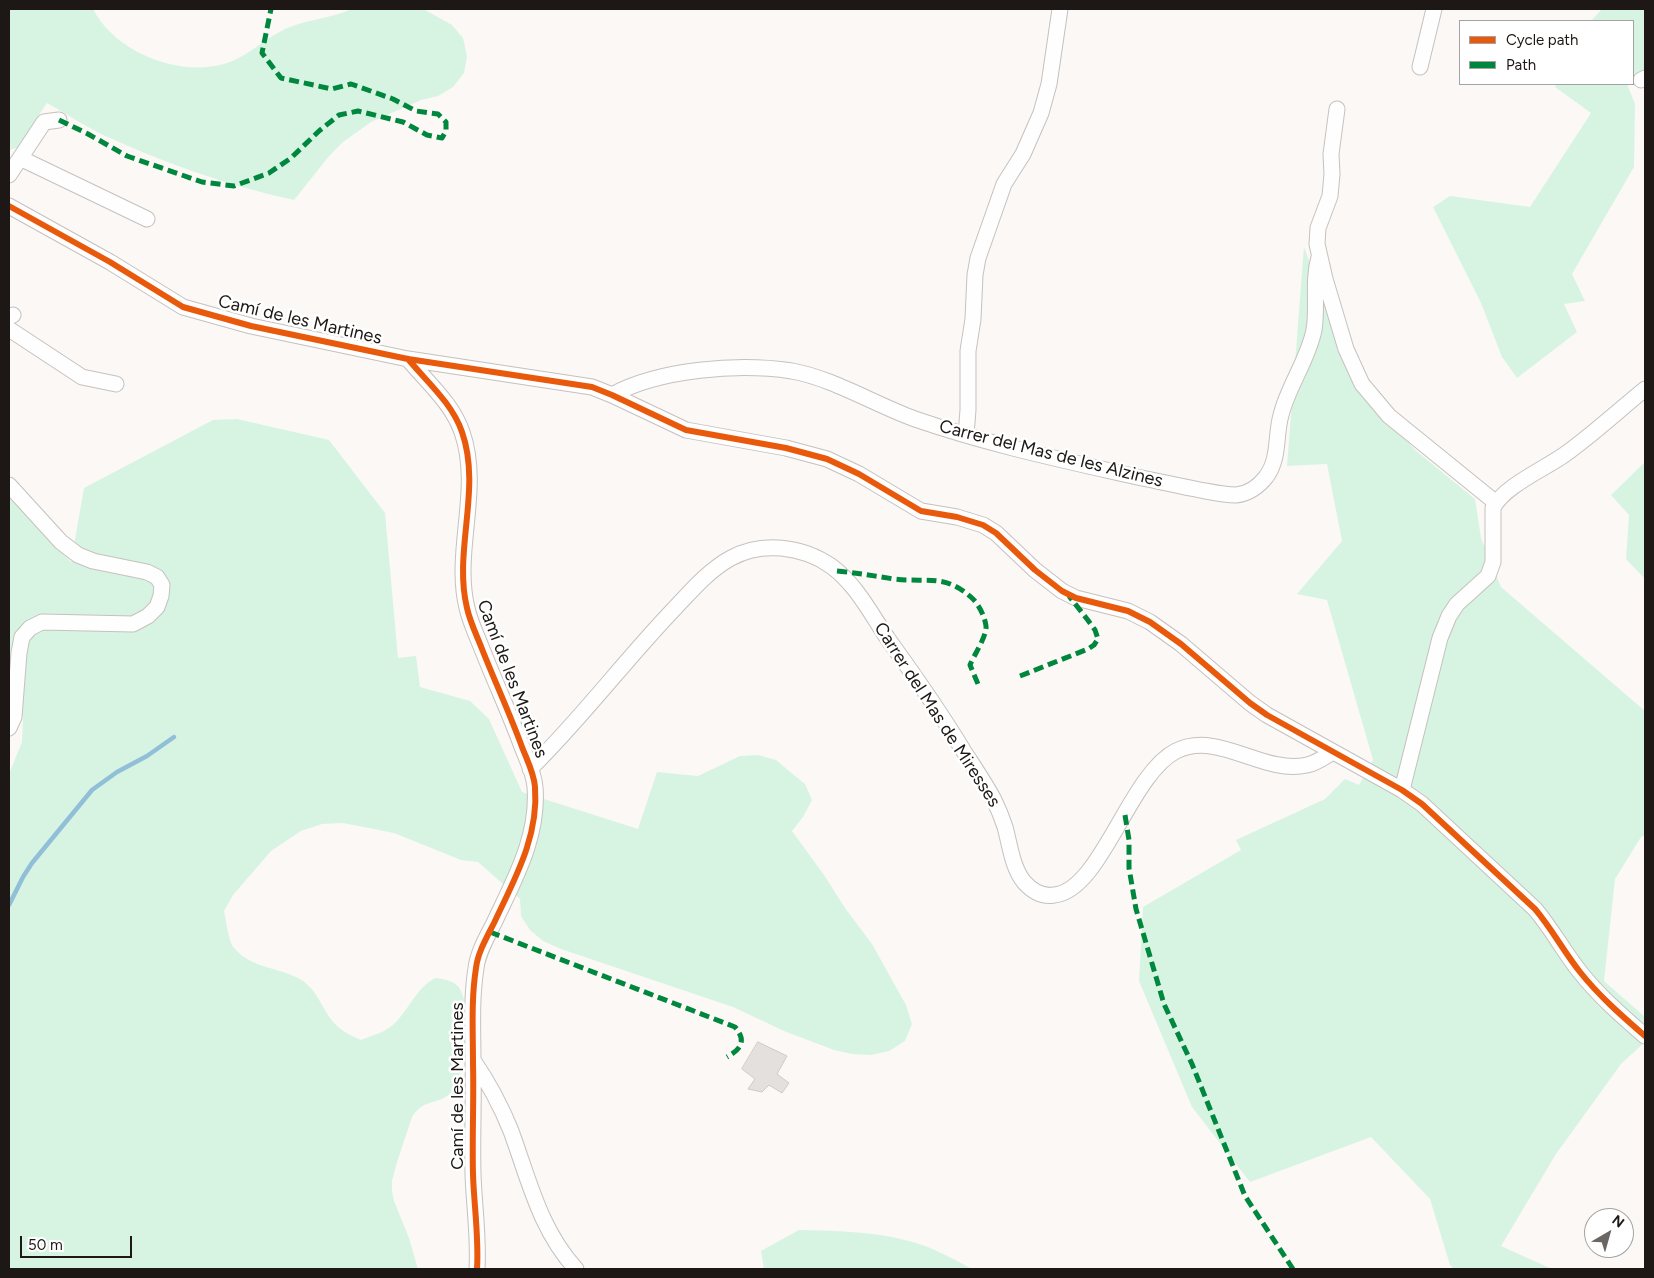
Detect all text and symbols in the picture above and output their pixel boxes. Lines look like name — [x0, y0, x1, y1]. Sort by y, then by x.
legend — [1459, 20, 1634, 85]
text: Cycle path — [1506, 31, 1578, 49]
text: Path — [1506, 56, 1536, 74]
street label: Camí de les Martines — [216, 291, 384, 349]
street label: Carrer del Mas de les Alzines — [937, 416, 1165, 492]
street label: Camí de les Martines — [472, 597, 552, 761]
street label: Carrer del Mas de Miresses — [869, 619, 1005, 811]
street label: Camí de les Martines — [447, 1002, 469, 1170]
north arrow — [1584, 1208, 1634, 1258]
text: N — [1608, 1212, 1627, 1232]
scale bar — [22, 1226, 135, 1258]
text: 50 m — [28, 1236, 63, 1254]

